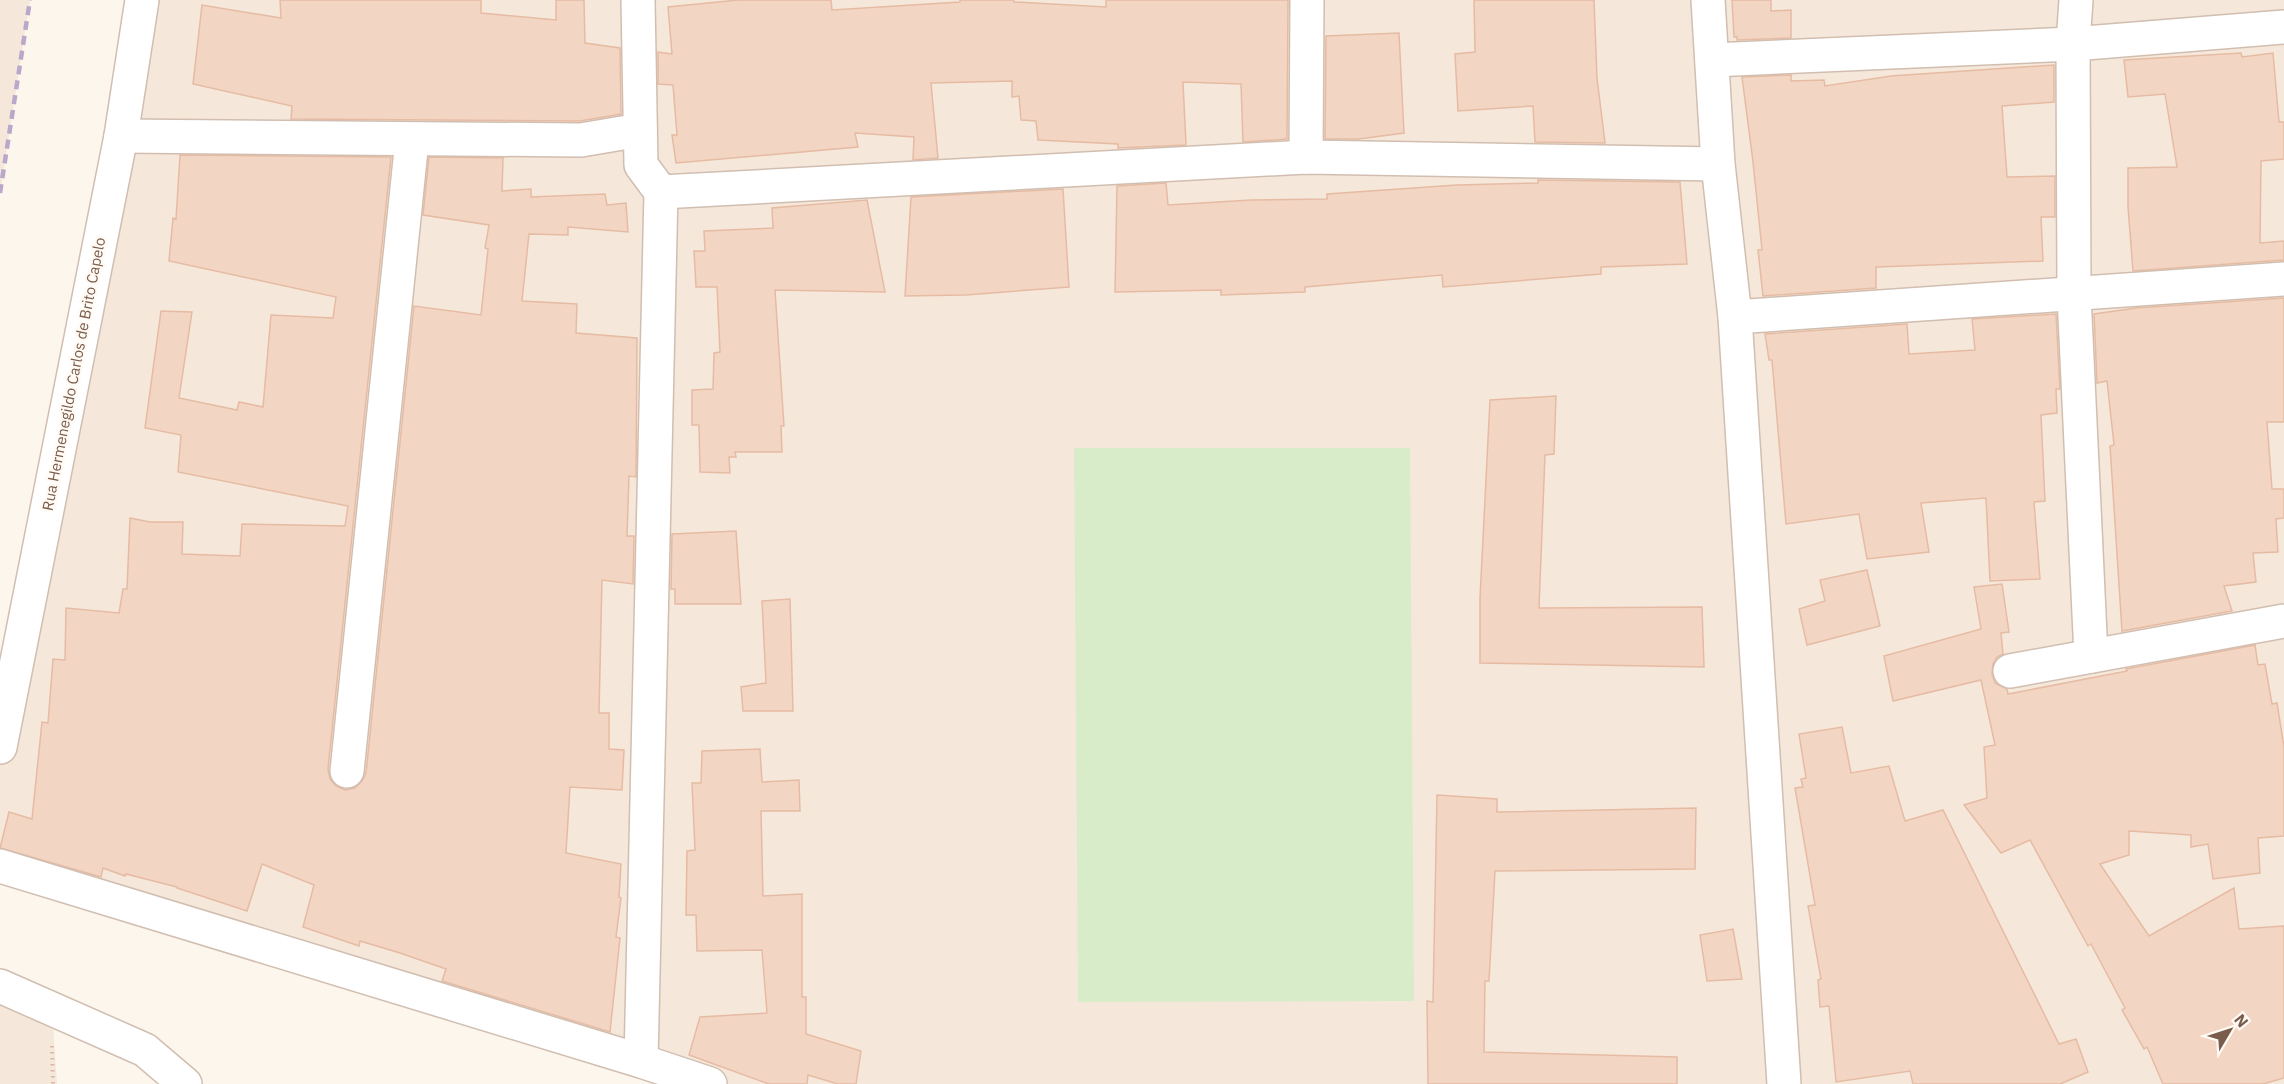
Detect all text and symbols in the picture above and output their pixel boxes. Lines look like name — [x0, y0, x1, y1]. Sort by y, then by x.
street label: Rua Hermenegildo Carlos de Brito Capelo — [38, 236, 109, 512]
north arrow — [2200, 1000, 2260, 1060]
text: N — [2230, 1010, 2253, 1031]

